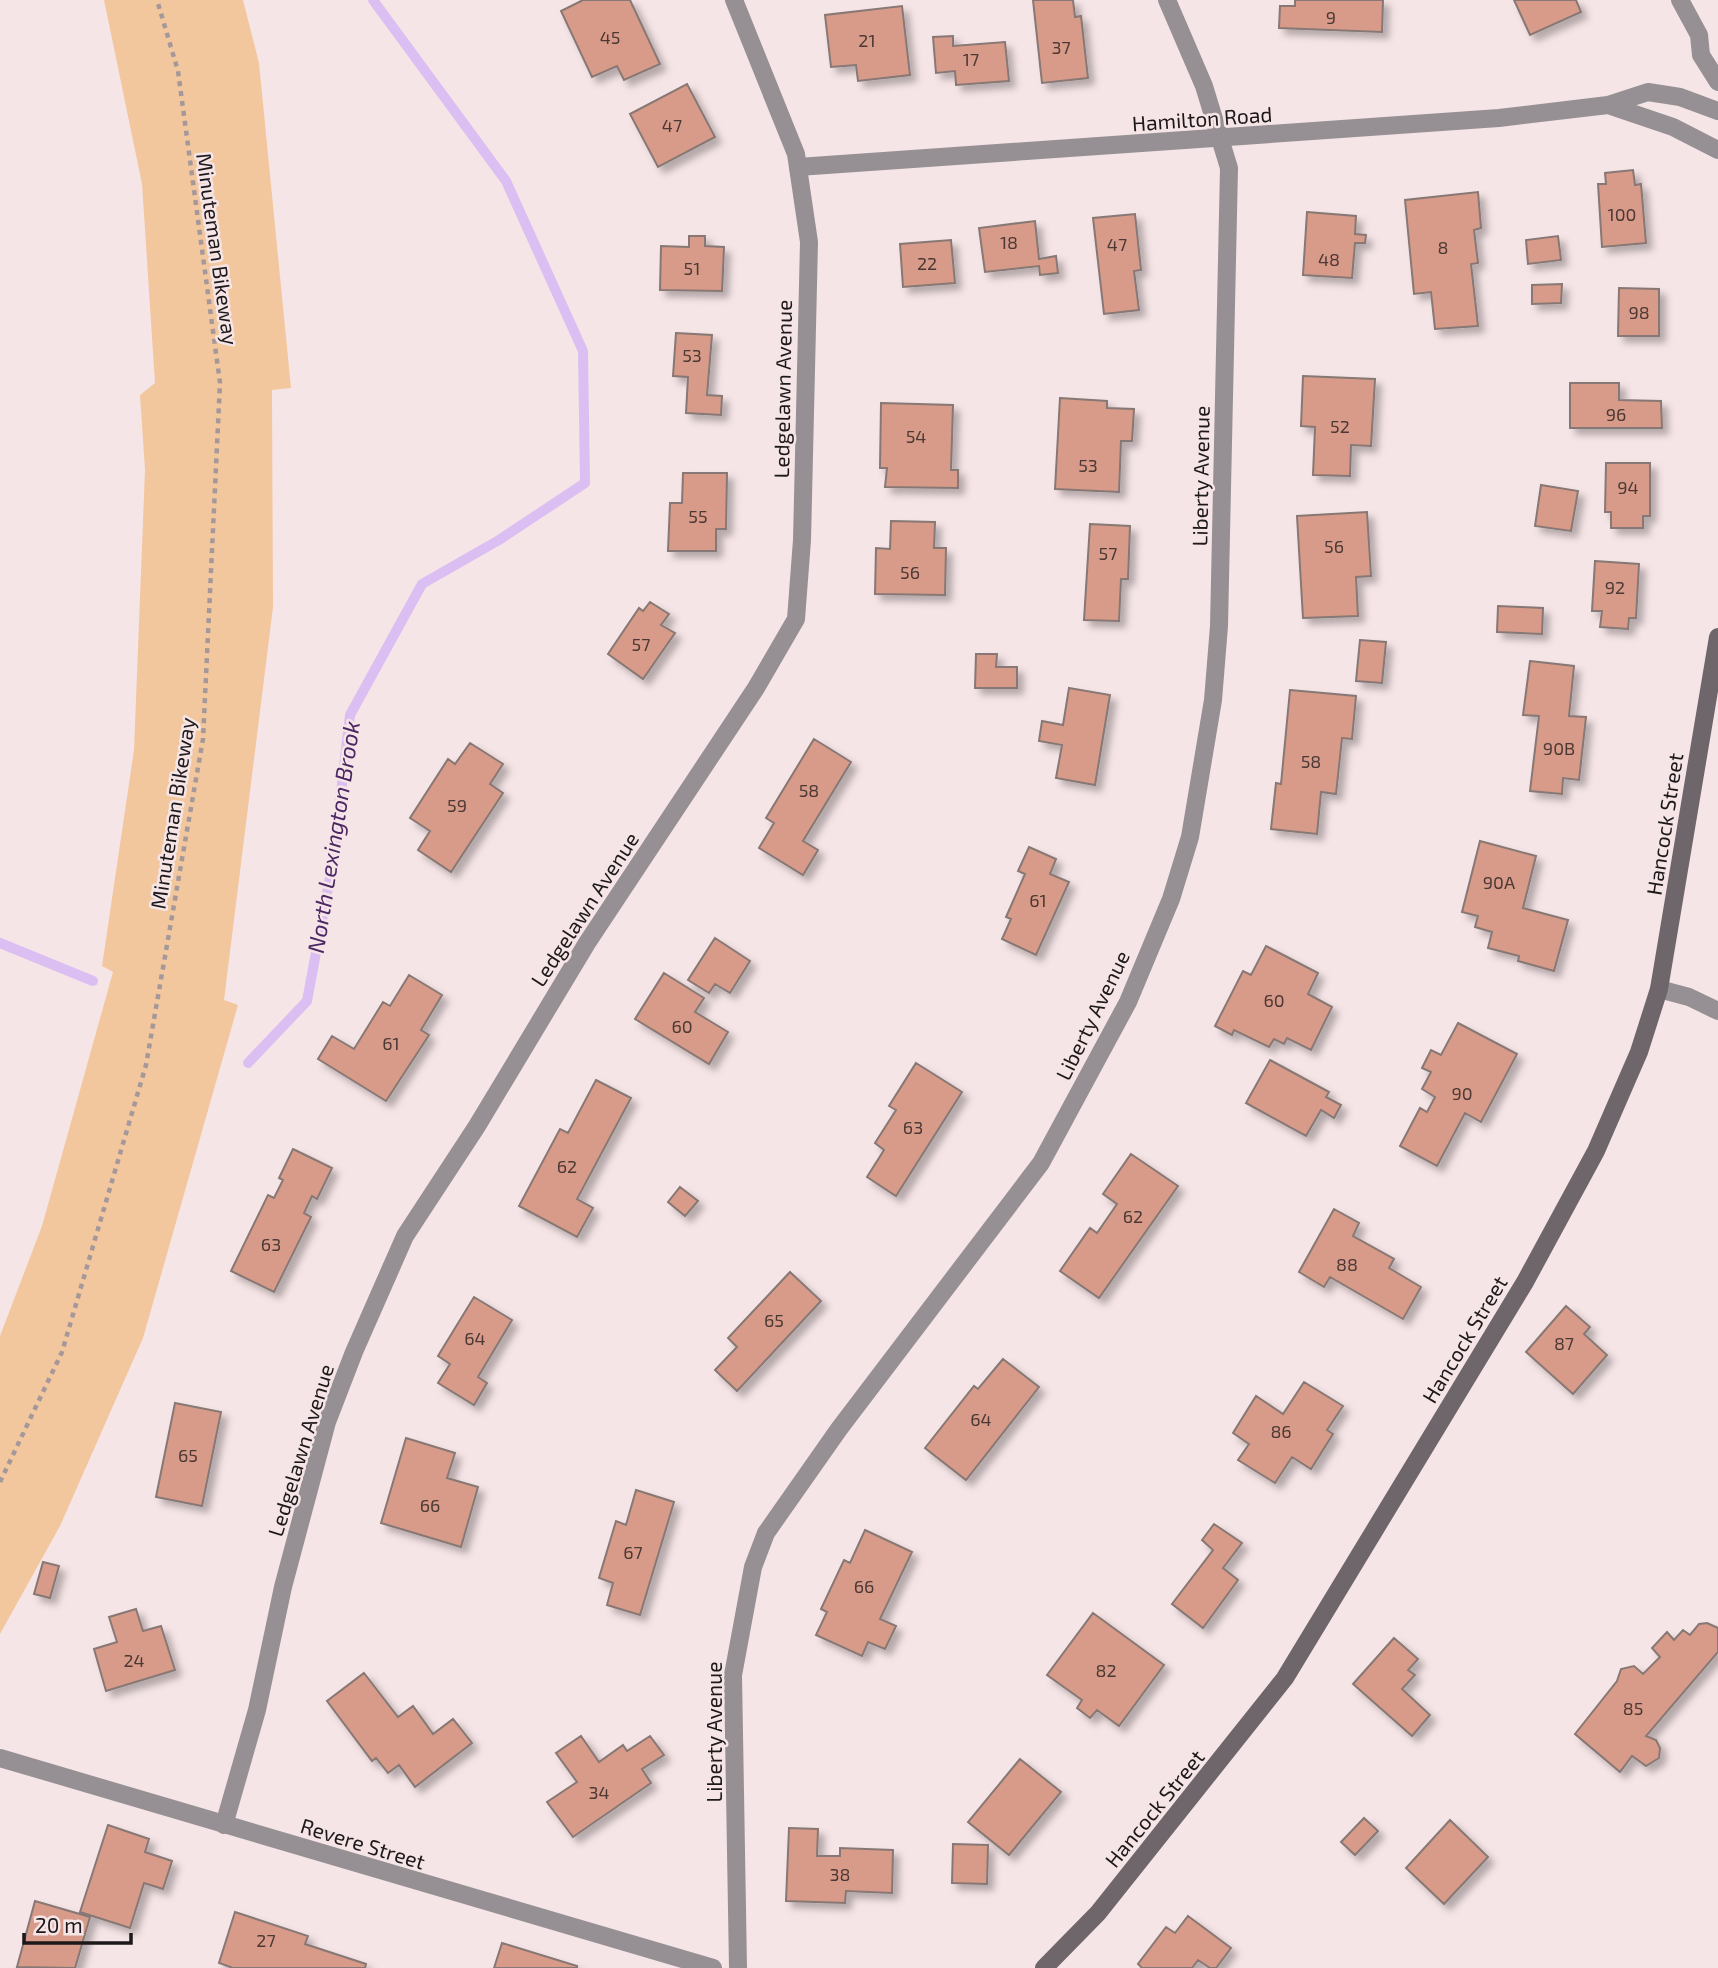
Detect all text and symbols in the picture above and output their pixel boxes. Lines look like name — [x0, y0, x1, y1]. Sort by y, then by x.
house number: 9 — [1326, 6, 1336, 28]
house number: 45 — [600, 26, 620, 48]
house number: 21 — [858, 29, 876, 51]
house number: 37 — [1051, 36, 1071, 58]
house number: 17 — [963, 48, 979, 70]
street label: Hamilton Road — [1131, 101, 1273, 135]
house number: 47 — [662, 114, 682, 136]
street label: Minuteman Bikeway — [192, 151, 244, 347]
house number: 100 — [1608, 203, 1636, 225]
house number: 18 — [1000, 231, 1018, 253]
house number: 47 — [1107, 233, 1127, 255]
house number: 8 — [1438, 236, 1448, 258]
house number: 48 — [1318, 248, 1340, 270]
house number: 22 — [917, 252, 937, 274]
house number: 51 — [684, 257, 700, 279]
street label: Ledgelawn Avenue — [768, 299, 796, 479]
house number: 98 — [1628, 301, 1650, 323]
house number: 53 — [682, 344, 702, 366]
house number: 96 — [1606, 403, 1626, 425]
street label: Liberty Avenue — [1186, 405, 1214, 547]
house number: 52 — [1330, 415, 1350, 437]
house number: 54 — [906, 425, 926, 447]
house number: 53 — [1078, 454, 1098, 476]
house number: 94 — [1617, 476, 1639, 498]
house number: 55 — [688, 505, 708, 527]
house number: 56 — [1324, 535, 1344, 557]
house number: 57 — [1099, 542, 1117, 564]
house number: 56 — [900, 561, 920, 583]
house number: 92 — [1605, 576, 1625, 598]
house number: 57 — [632, 633, 650, 655]
street label: Minuteman Bikeway — [145, 715, 199, 911]
water label: North Lexington Brook — [301, 719, 365, 955]
house number: 90B — [1543, 737, 1575, 759]
house number: 58 — [1301, 750, 1321, 772]
street label: Hancock Street — [1640, 751, 1688, 897]
house number: 58 — [799, 779, 819, 801]
house number: 59 — [447, 794, 467, 816]
street label: Ledgelawn Avenue — [525, 827, 643, 991]
house number: 90A — [1483, 871, 1516, 893]
house number: 61 — [1029, 889, 1047, 911]
street label: Liberty Avenue — [1050, 946, 1134, 1084]
house number: 60 — [1263, 989, 1285, 1011]
house number: 60 — [671, 1015, 693, 1037]
house number: 61 — [382, 1032, 400, 1054]
house number: 90 — [1451, 1082, 1473, 1104]
house number: 63 — [903, 1116, 923, 1138]
house number: 62 — [557, 1155, 577, 1177]
house number: 62 — [1123, 1205, 1143, 1227]
house number: 63 — [261, 1233, 281, 1255]
house number: 88 — [1336, 1253, 1358, 1275]
street label: Hancock Street — [1416, 1271, 1512, 1407]
house number: 65 — [764, 1309, 784, 1331]
house number: 64 — [464, 1327, 486, 1349]
house number: 87 — [1554, 1332, 1574, 1354]
street label: Ledgelawn Avenue — [262, 1361, 338, 1539]
house number: 64 — [970, 1408, 992, 1430]
house number: 86 — [1270, 1420, 1292, 1442]
house number: 65 — [178, 1444, 198, 1466]
house number: 66 — [420, 1494, 440, 1516]
house number: 67 — [623, 1541, 643, 1563]
house number: 66 — [854, 1575, 874, 1597]
house number: 24 — [123, 1649, 145, 1671]
house number: 82 — [1095, 1659, 1117, 1681]
street label: Liberty Avenue — [701, 1662, 726, 1802]
house number: 85 — [1623, 1697, 1643, 1719]
street label: Hancock Street — [1099, 1744, 1209, 1872]
house number: 34 — [588, 1781, 610, 1803]
street label: Revere Street — [298, 1812, 428, 1874]
house number: 38 — [830, 1863, 850, 1885]
scale bar — [24, 1902, 131, 1946]
text: 20 m — [35, 1912, 83, 1937]
house number: 27 — [256, 1929, 276, 1951]

